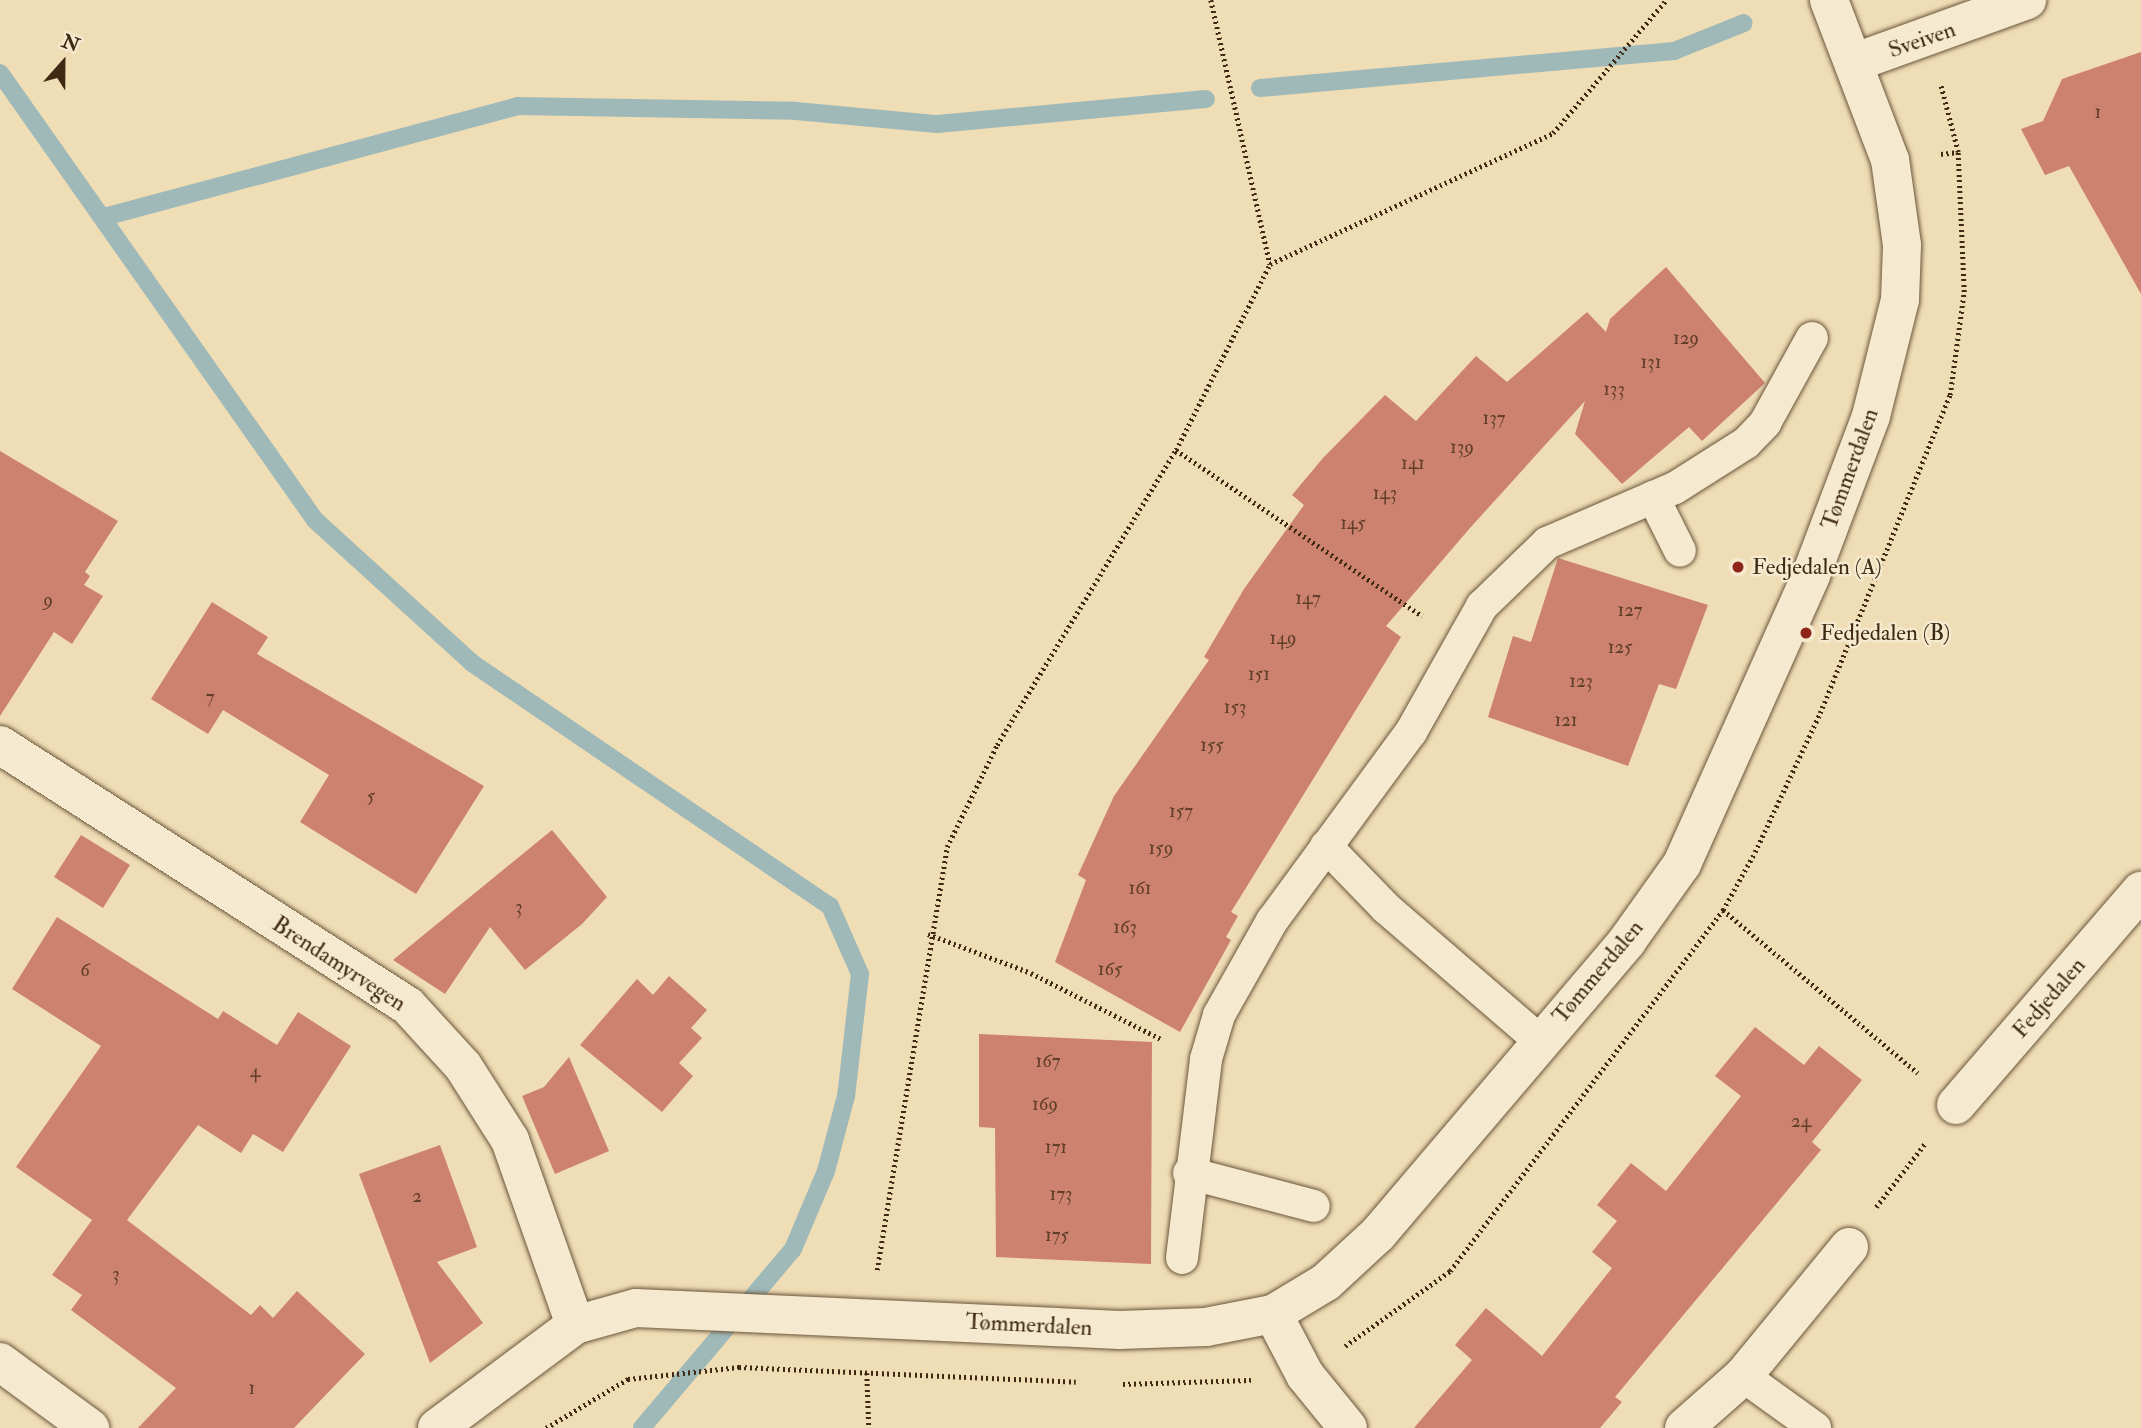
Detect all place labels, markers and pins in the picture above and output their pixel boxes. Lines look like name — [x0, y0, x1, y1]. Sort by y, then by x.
place label: Fedjedalen (A) — [1752, 553, 1882, 581]
marker: Fedjedalen (A) — [1730, 559, 1746, 575]
place label: Fedjedalen (B) — [1820, 619, 1950, 647]
marker: Fedjedalen (B) — [1798, 625, 1814, 641]

